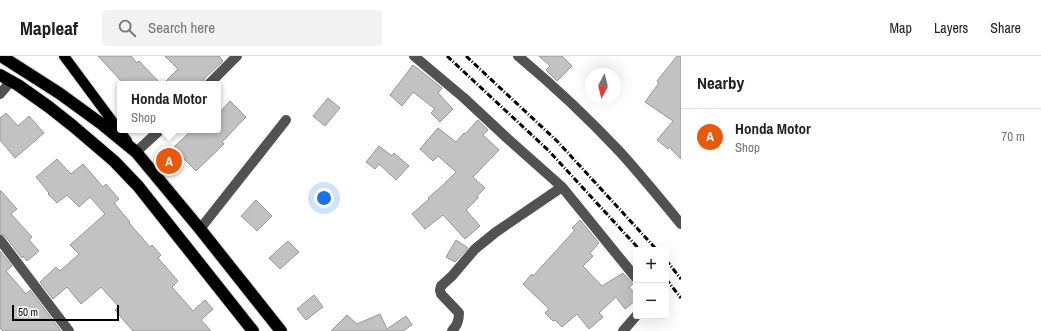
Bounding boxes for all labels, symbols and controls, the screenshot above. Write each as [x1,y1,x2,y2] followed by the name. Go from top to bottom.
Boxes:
[102,10,382,46] search box
[20,15,78,41] text: Mapleaf
[116,17,138,39] icon: search
[148,17,215,38] text: Search here
[890,19,912,37] text: Map
[934,19,968,37] text: Layers
[990,19,1021,37] text: Share
[585,68,621,104] north arrow
[697,71,744,94] text: Nearby
[117,81,221,133] popup
[131,88,207,109] text: Honda Motor
[131,109,156,126] text: Shop
[735,118,811,139] text: Honda Motor
[706,128,714,145] text: A
[1001,128,1025,145] text: 70 m
[735,139,760,156] text: Shop
[156,146,182,176] pin: A
[314,188,334,208] your location
[633,247,669,319] map controls
[633,247,669,283] button: +
[633,283,669,319] button: −
[12,303,119,322] scale bar
[18,305,38,319] text: 50 m

